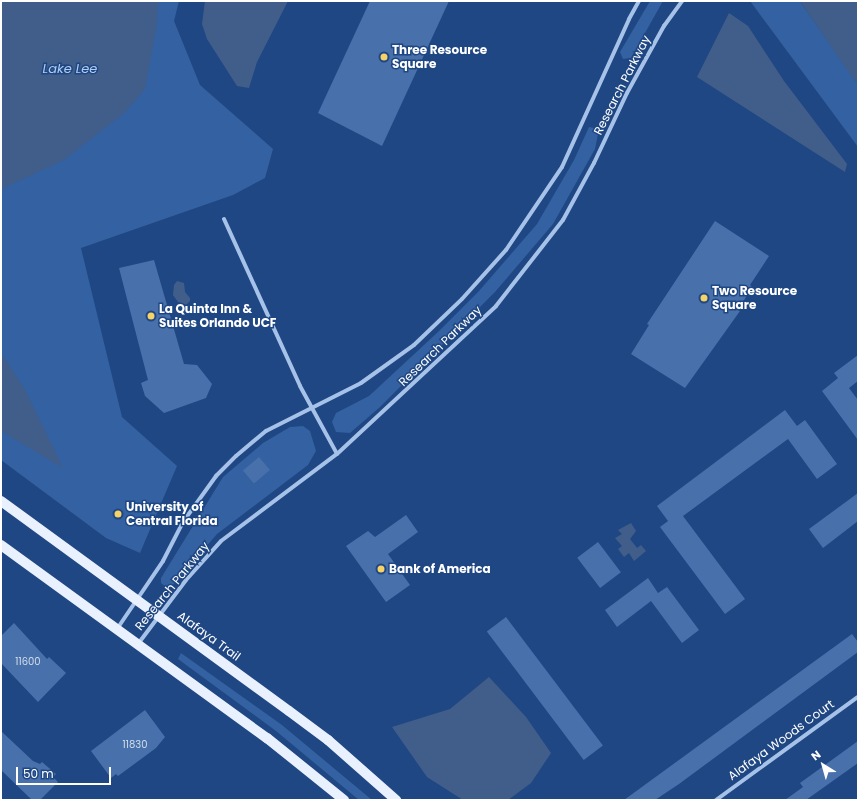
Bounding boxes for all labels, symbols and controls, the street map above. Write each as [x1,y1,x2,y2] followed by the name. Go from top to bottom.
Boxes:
[591,33,653,137] street label: Research Parkway
[392,43,487,71] place label: Three Resource Square
[379,52,389,62] marker: Three Resource Square
[43,61,97,77] water label: Lake Lee
[712,284,797,312] place label: Two Resource Square
[699,293,709,303] marker: Two Resource Square
[159,302,276,330] place label: La Quinta Inn & Suites Orlando UCF
[396,303,484,389] street label: Research Parkway
[146,311,156,321] marker: La Quinta Inn & Suites Orlando UCF
[126,500,218,528] place label: University of Central Florida
[113,509,123,519] marker: University of Central Florida
[132,539,212,633] street label: Research Parkway
[389,562,491,576] place label: Bank of America
[376,564,386,574] marker: Bank of America
[175,608,243,664] street label: Alafaya Trail
[15,656,41,668] house number: 11600
[725,697,837,783] street label: Alafaya Woods Court
[123,739,147,751] house number: 11830
[803,745,843,785] north arrow
[808,747,824,764] text: N
[18,759,113,785] scale bar
[23,765,54,782] text: 50 m

